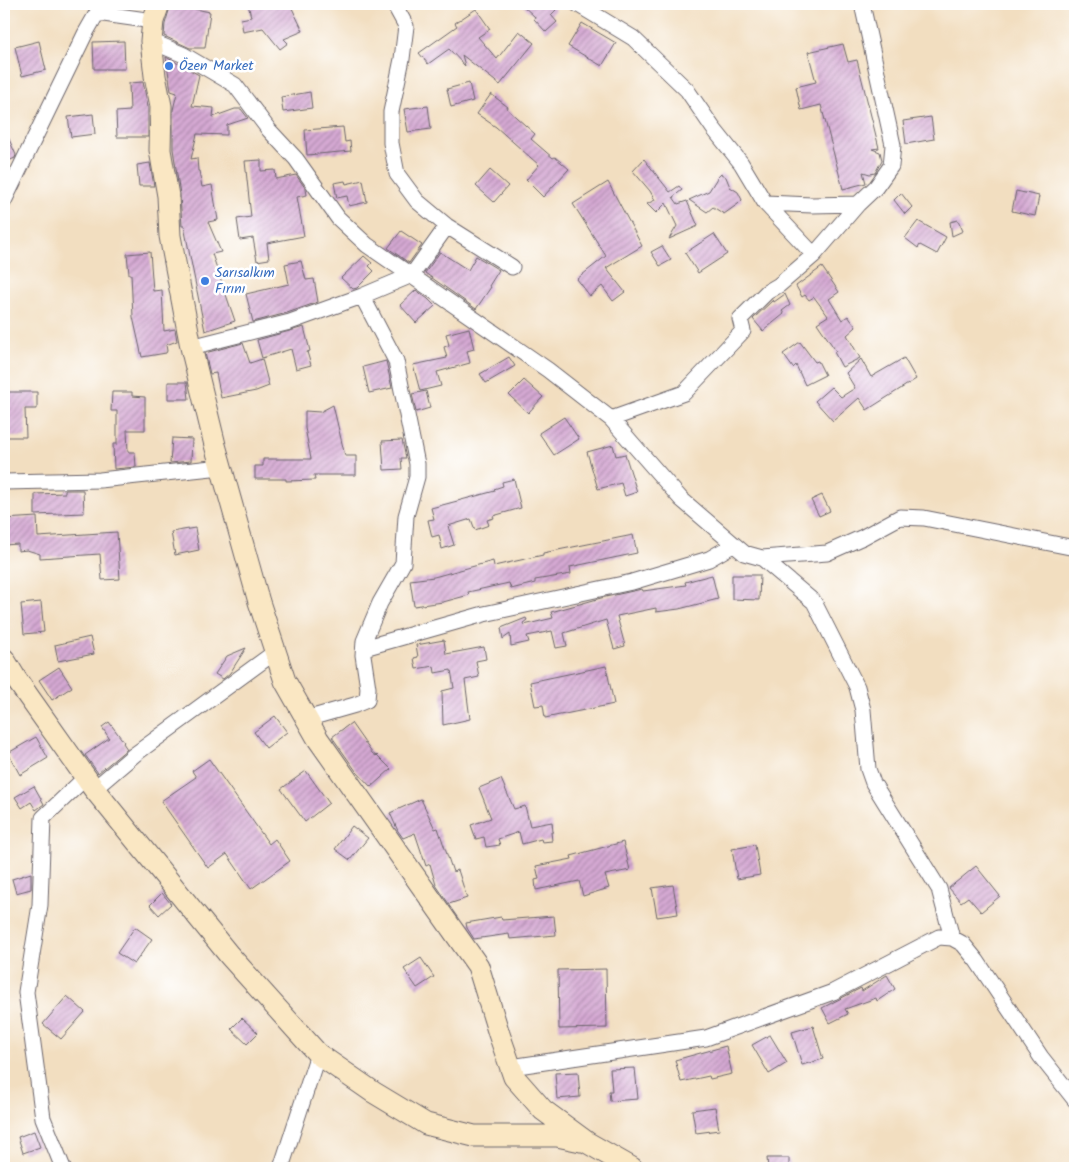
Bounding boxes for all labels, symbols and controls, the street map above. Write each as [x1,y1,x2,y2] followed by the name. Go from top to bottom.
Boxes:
[179,55,254,77] place label: Özen Market
[163,60,175,72] marker: Özen Market
[215,262,275,300] place label: Sarısalkım Fırını
[199,275,211,287] marker: Sarısalkım Fırını

